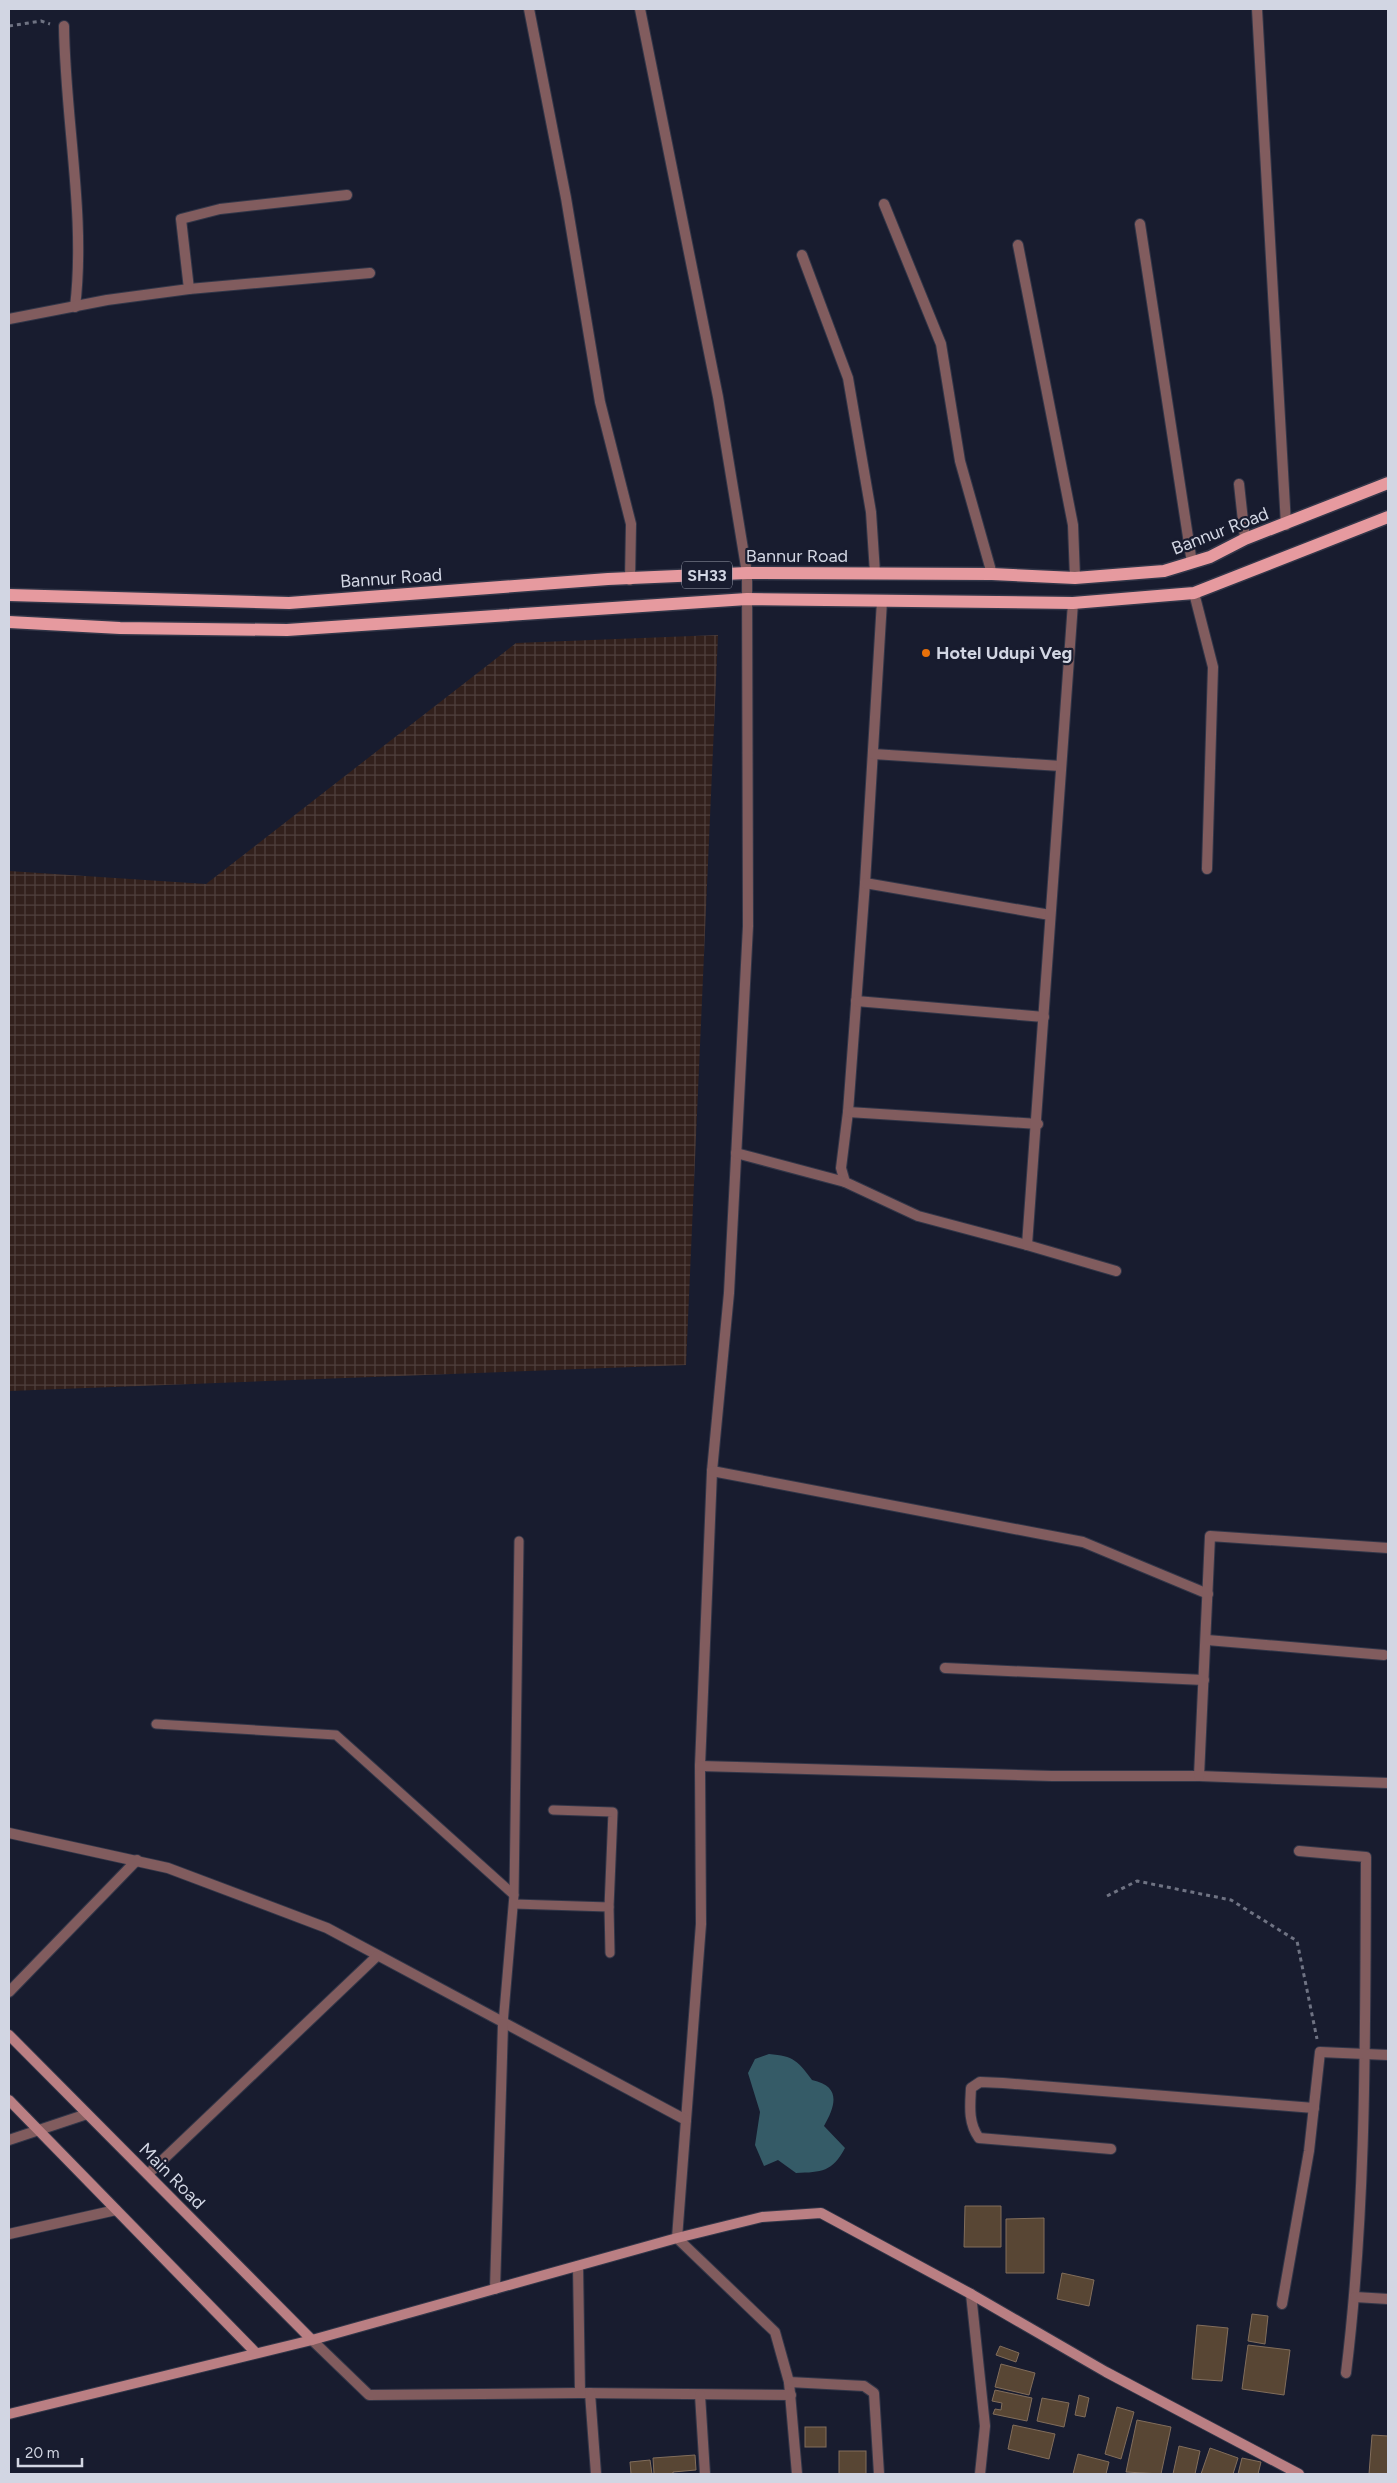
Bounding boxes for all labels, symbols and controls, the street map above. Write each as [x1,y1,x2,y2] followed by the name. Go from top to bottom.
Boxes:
[1168,502,1272,560] street label: Bannur Road
[746,545,848,567] street label: Bannur Road
[682,562,732,588] road number: SH33
[339,563,443,593] street label: Bannur Road
[936,642,1072,664] place label: Hotel Udupi Veg
[920,647,932,659] marker: Hotel Udupi Veg
[134,2138,210,2214] street label: Main Road
[18,2436,81,2468] scale bar
[25,2444,59,2462] text: 20 m

